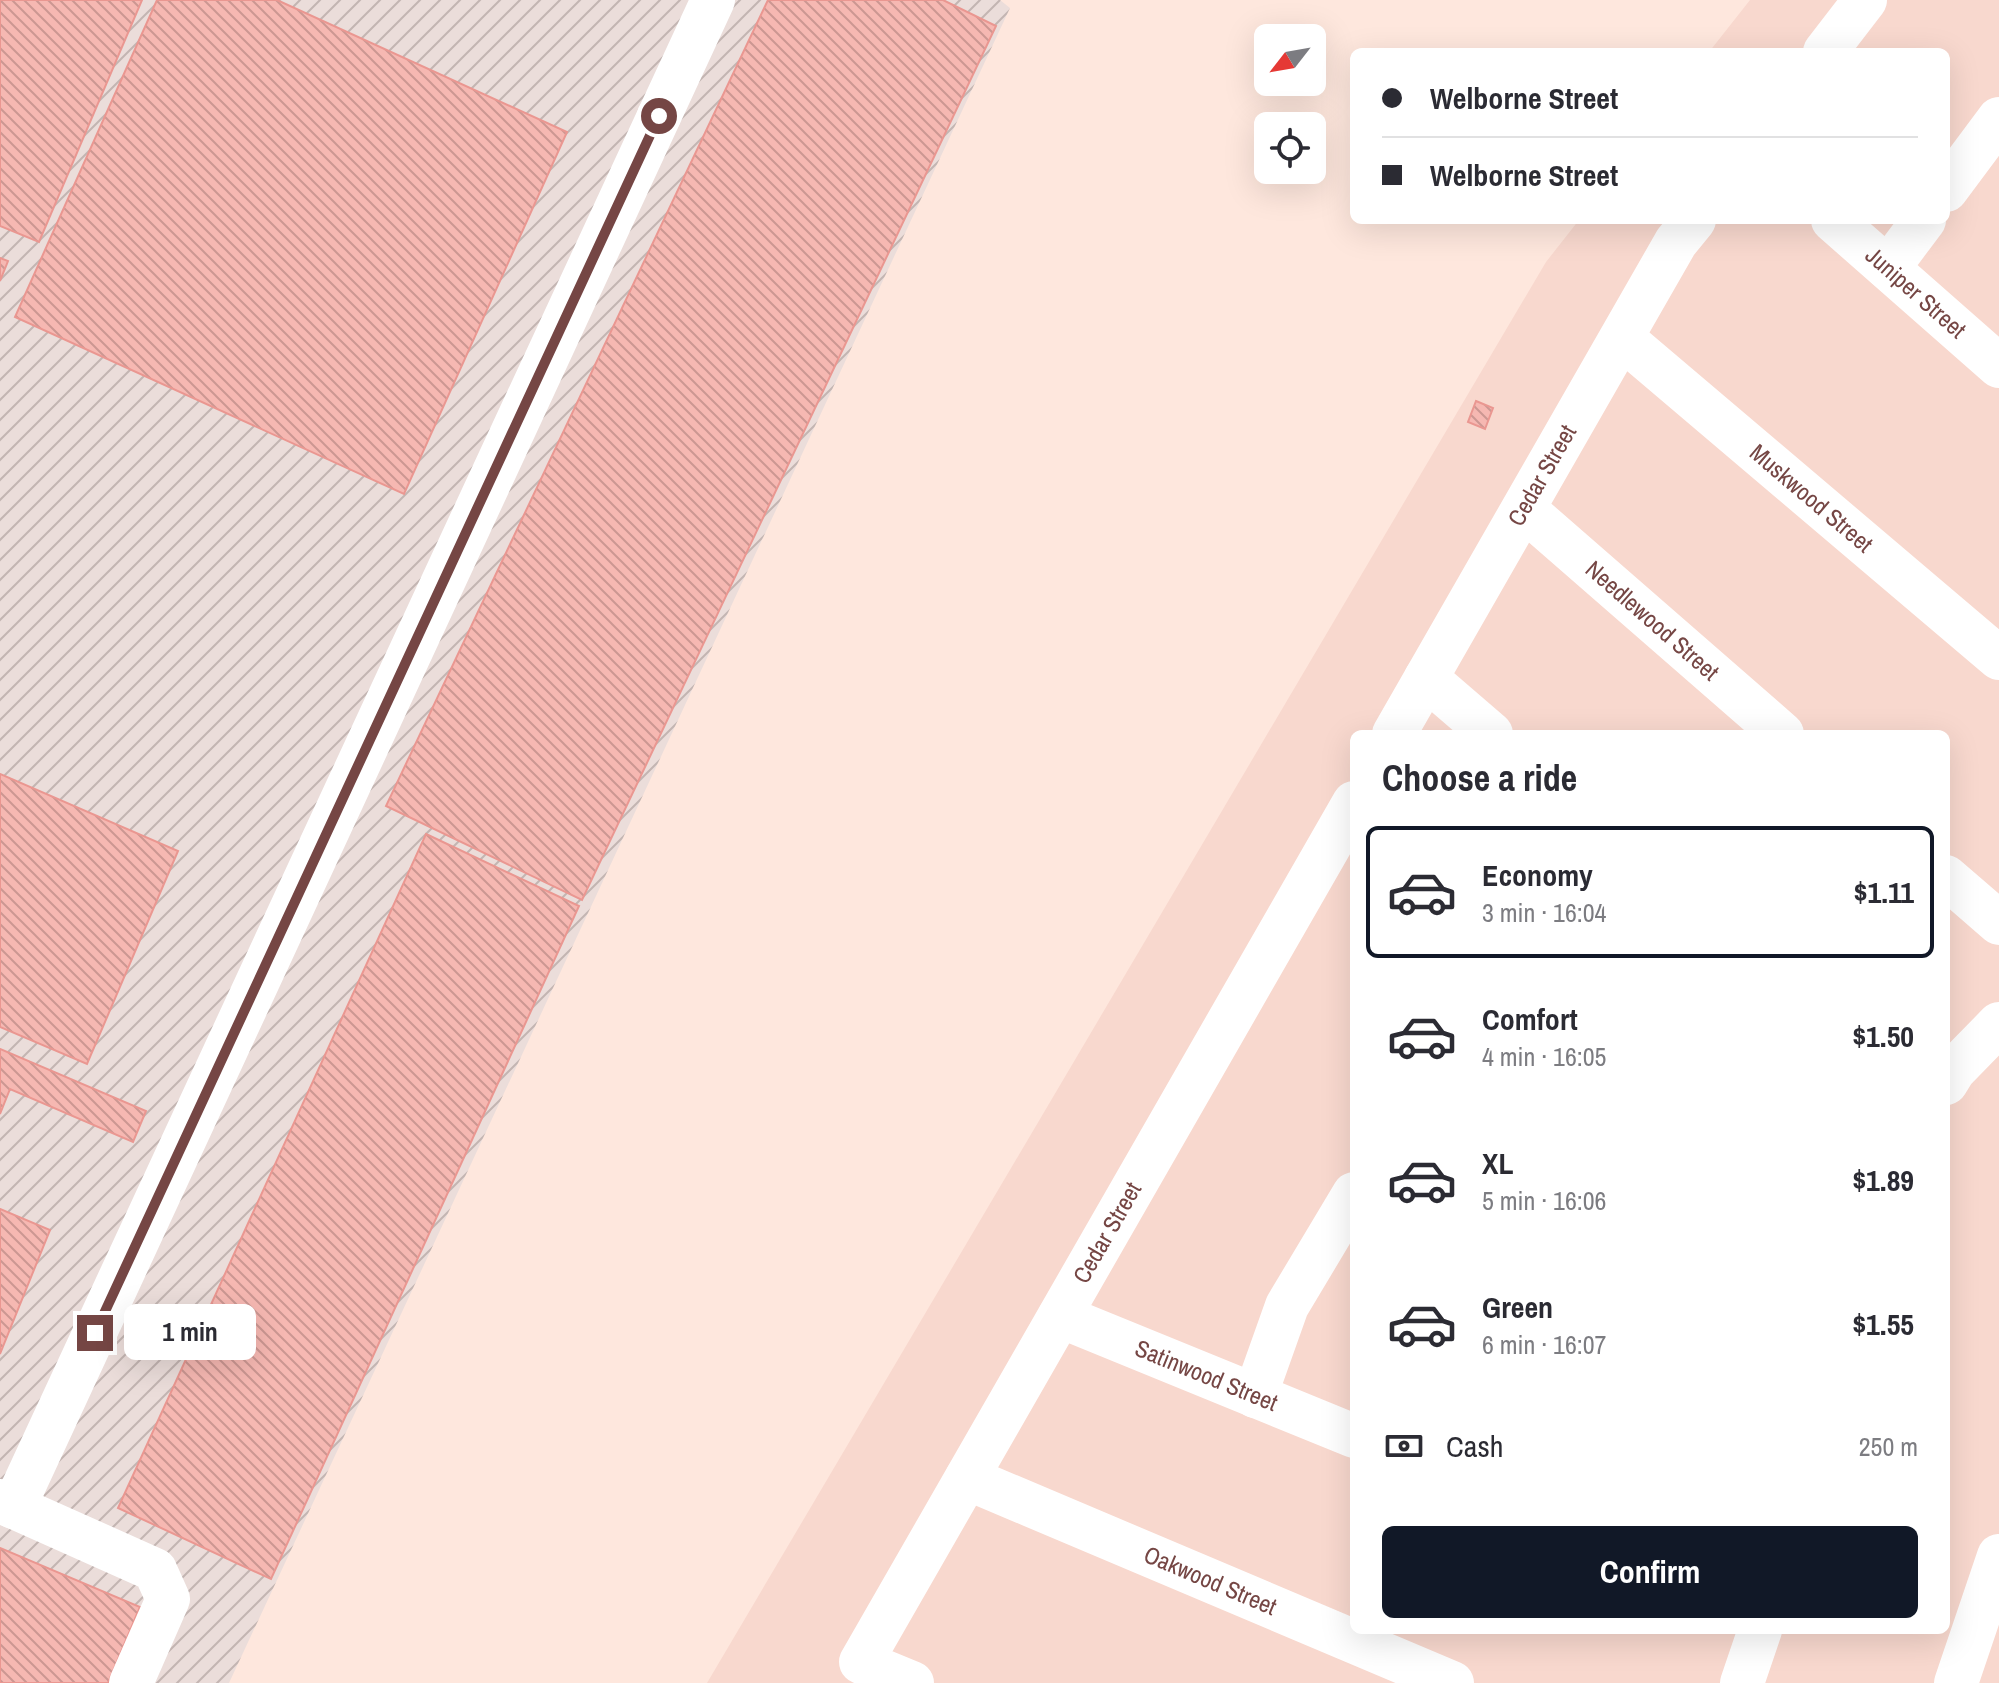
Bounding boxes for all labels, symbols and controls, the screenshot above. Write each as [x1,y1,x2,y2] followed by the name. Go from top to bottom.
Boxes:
[1254,24,1326,96] north arrow
[1254,24,1326,184] map controls
[1430,78,1618,118] text: Welborne Street
[641,98,677,134] route start
[1254,112,1326,184] button: locate
[1430,155,1618,195] text: Welborne Street
[1859,239,1974,345] street label: Juniper Street
[1500,418,1583,531] street label: Cedar Street
[1743,436,1880,559] street label: Muskwood Street
[1579,553,1727,687] street label: Needlewood Street
[1382,754,1577,802] text: Choose a ride
[1482,855,1593,895] text: Economy
[1386,856,1458,928] icon: car
[1854,872,1914,912] text: $1.11
[1482,895,1606,930] text: 3 min · 16:04
[1482,999,1578,1039] text: Comfort
[1386,1000,1458,1072] icon: car
[1852,1016,1914,1056] text: $1.50
[1482,1039,1606,1074] text: 4 min · 16:05
[1482,1143,1513,1183] text: XL
[1386,1144,1458,1216] icon: car
[1852,1160,1914,1200] text: $1.89
[1065,1175,1148,1289] street label: Cedar Street
[1482,1183,1606,1218] text: 5 min · 16:06
[1482,1287,1553,1327] text: Green
[1386,1288,1458,1360] icon: car
[1852,1304,1914,1344] text: $1.55
[123,1305,255,1361] callout: 1 min
[162,1314,218,1349] text: 1 min
[77,1315,113,1351] route end
[1482,1327,1606,1362] text: 6 min · 16:07
[1131,1331,1283,1418] street label: Satinwood Street
[1382,1424,1426,1468] icon: cash
[1446,1426,1503,1466] text: Cash
[1859,1429,1918,1464] text: 250 m
[1382,1526,1918,1618] button: Confirm
[1139,1538,1282,1622] street label: Oakwood Street

